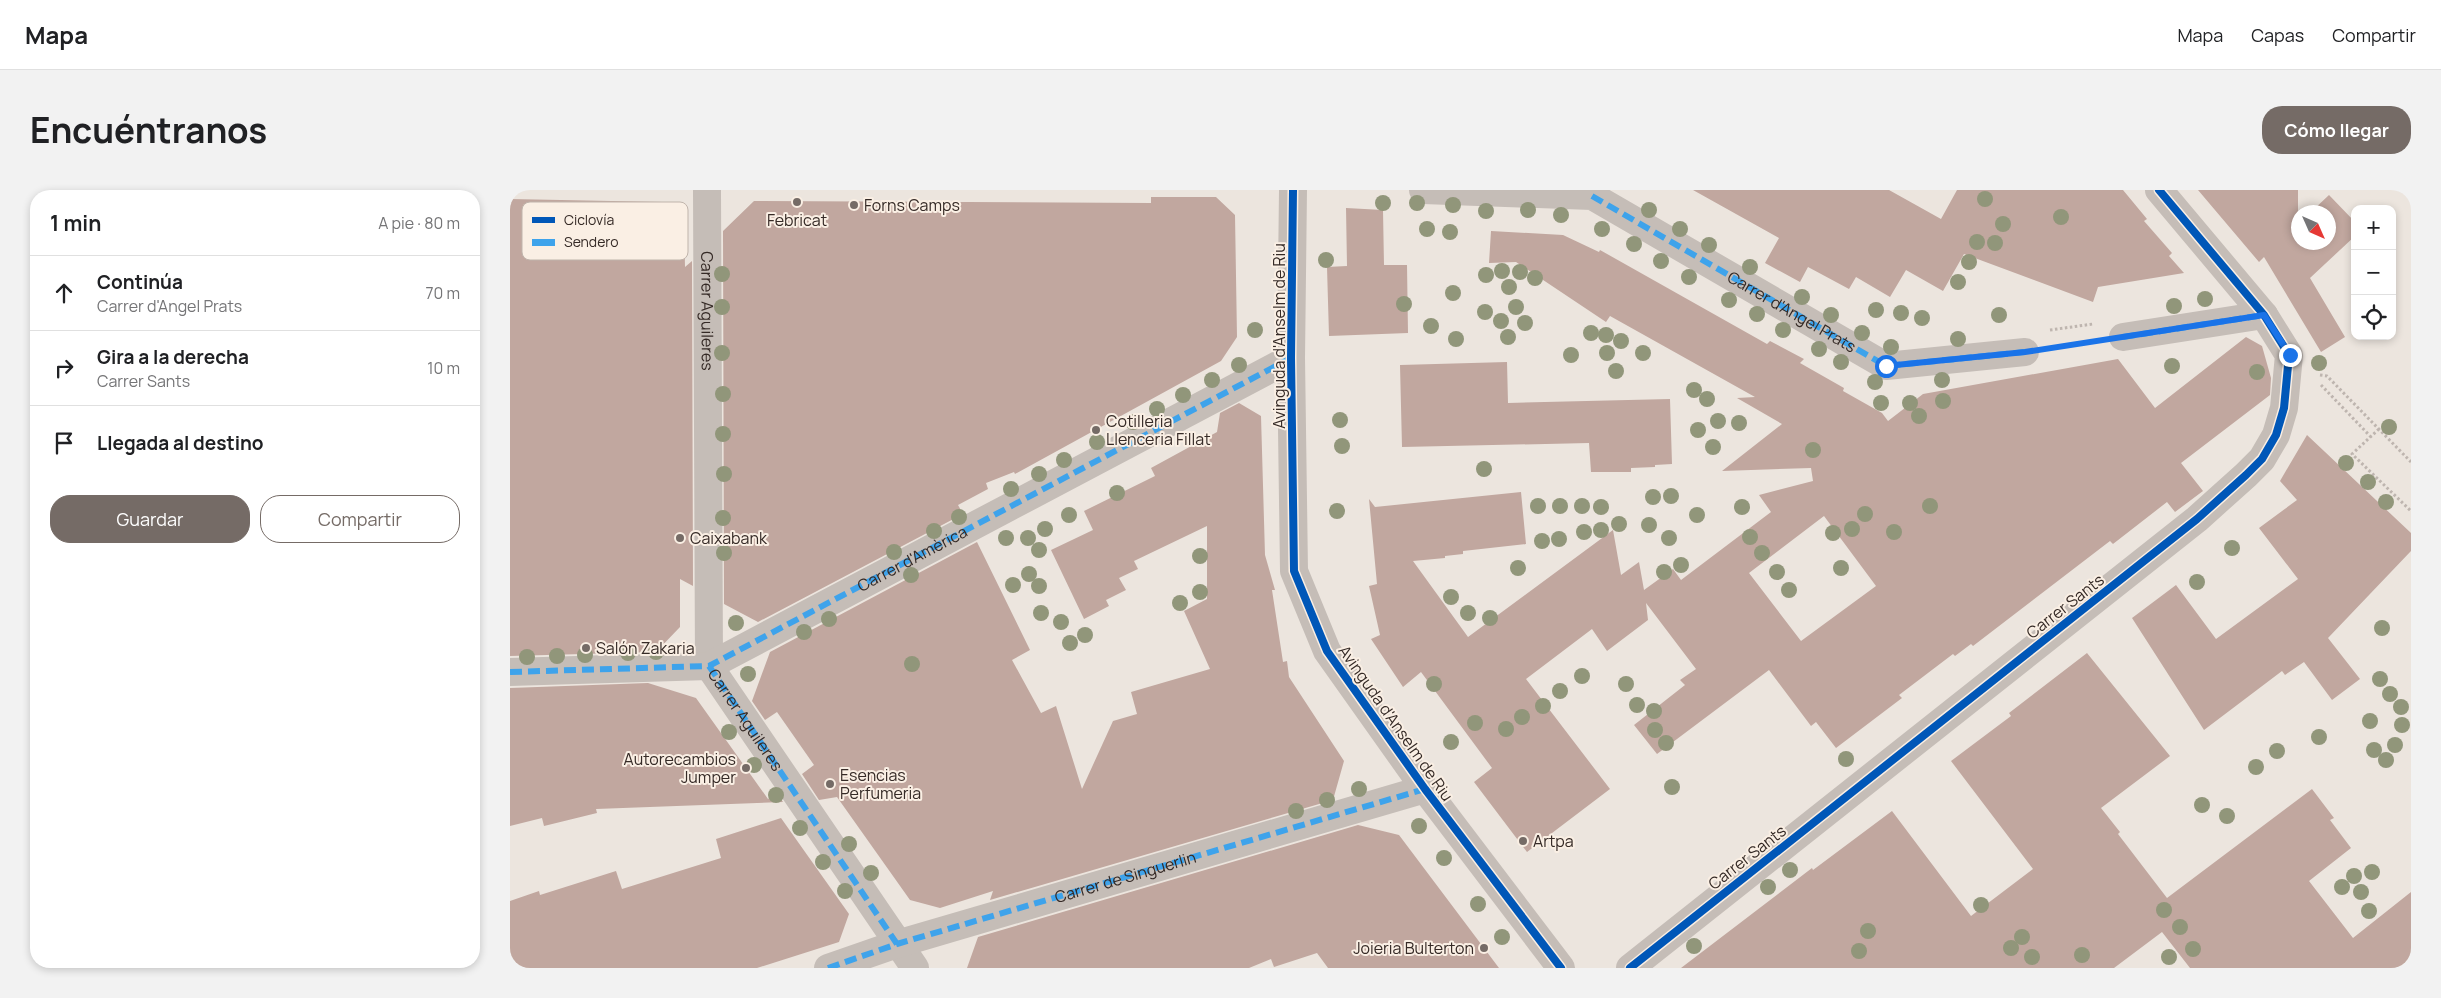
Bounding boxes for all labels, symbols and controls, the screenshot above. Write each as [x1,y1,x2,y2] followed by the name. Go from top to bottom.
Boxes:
[25,18,88,51] text: Mapa
[2177,23,2223,47] text: Mapa
[2251,23,2304,47] text: Capas
[2332,23,2416,47] text: Compartir
[30,106,267,154] text: Encuéntranos
[2262,106,2411,154] button: Cómo llegar
[864,194,960,216] place label: Forns Camps
[791,196,803,208] marker: Febricat
[848,199,860,211] marker: Forns Camps
[522,202,688,260] legend
[2291,205,2336,250] north arrow
[2351,205,2396,340] map controls
[2351,205,2396,250] button: +
[50,209,101,237] text: 1 min
[767,209,827,231] place label: Febricat
[564,210,614,229] text: Ciclovía
[378,212,460,234] text: A pie · 80 m
[564,232,619,251] text: Sendero
[1268,243,1290,429] street label: Avinguda d'Anselm de Riu
[2351,250,2396,295] button: −
[696,251,719,371] street label: Carrer Aguileres
[1723,266,1860,357] street label: Carrer d'Angel Prats
[97,269,183,295] text: Continúa
[50,279,78,307] icon: ahead
[425,282,460,304] text: 70 m
[97,295,242,317] text: Carrer d'Angel Prats
[2351,295,2396,340] button: locate
[97,344,249,370] text: Gira a la derecha
[2279,344,2302,367] route end
[50,354,78,382] icon: right
[1875,355,1898,378] route start
[427,357,460,379] text: 10 m
[97,370,190,392] text: Carrer Sants
[1106,410,1211,450] place label: Cotilleria Llenceria Fillat
[1090,424,1102,436] marker: Cotilleria Llenceria Fillat
[50,429,78,457] icon: arrive
[97,430,264,456] text: Llegada al destino
[50,495,250,543] button: Guardar
[260,495,460,543] button: Compartir
[853,520,971,597] street label: Carrer d'Amèrica
[690,527,768,549] place label: Caixabank
[674,532,686,544] marker: Caixabank
[2022,569,2108,643] street label: Carrer Sants
[596,637,695,659] place label: Salón Zakaria
[1334,641,1458,805] street label: Avinguda d'Anselm de Riu
[580,642,592,654] marker: Salón Zakaria
[703,664,788,775] street label: Carrer Aguileres
[624,748,736,788] place label: Autorecambios Jumper
[740,762,752,774] marker: Autorecambios Jumper
[840,764,921,804] place label: Esencias Perfumeria
[824,778,836,790] marker: Esencias Perfumeria
[1704,820,1790,894] street label: Carrer Sants
[1533,830,1574,852] place label: Artpa
[1517,835,1529,847] marker: Artpa
[1052,846,1199,908] street label: Carrer de Singuerlin
[1353,937,1474,959] place label: Joieria Bulterton
[1478,942,1490,954] marker: Joieria Bulterton

